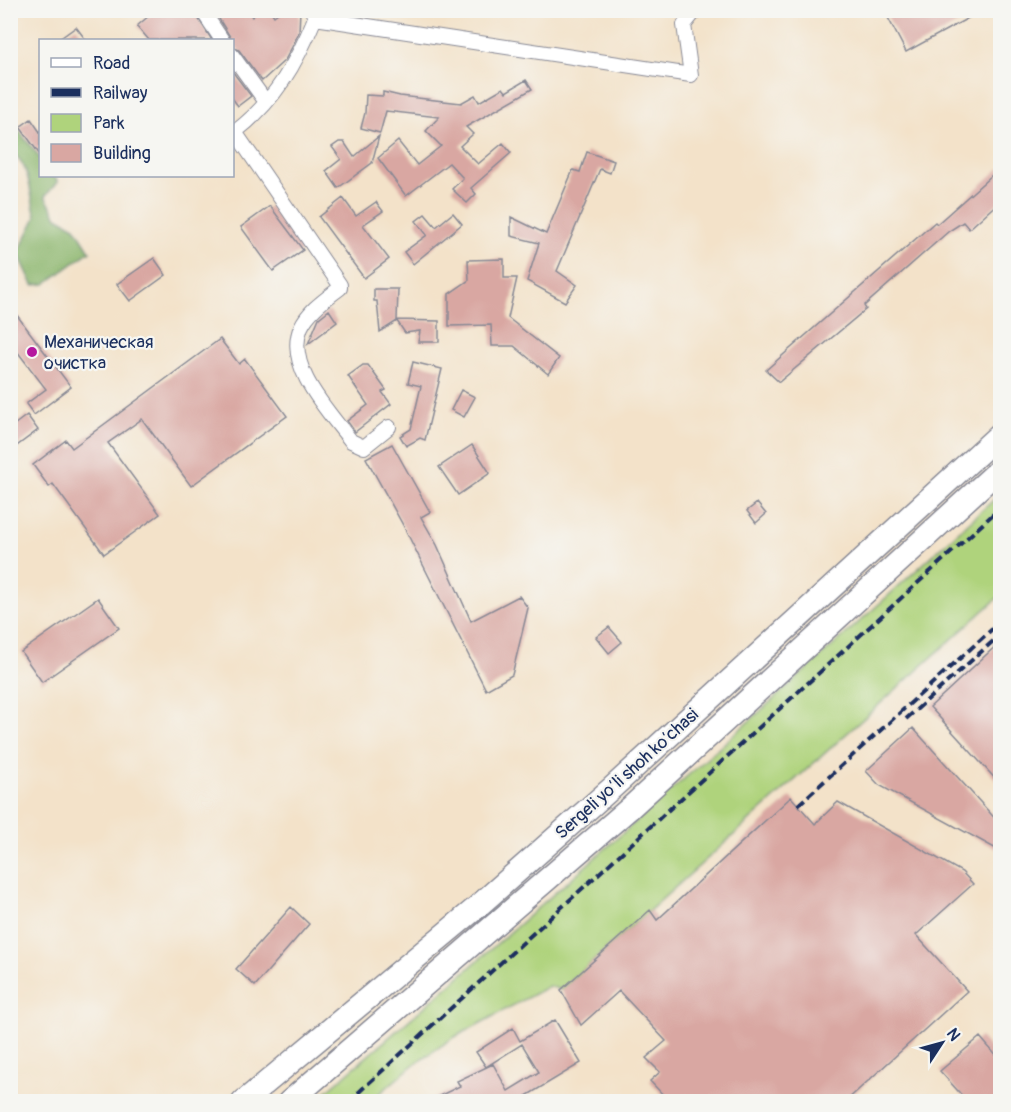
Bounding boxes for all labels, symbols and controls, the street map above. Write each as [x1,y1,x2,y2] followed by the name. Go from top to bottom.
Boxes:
[39,39,234,177] legend
[93,52,130,75] text: Road
[93,82,148,105] text: Railway
[93,112,125,135] text: Park
[93,142,151,165] text: Building
[44,331,153,375] place label: Механическая очистка
[25,345,39,359] marker: Механическая очистка
[550,703,704,845] street label: Sergeli yo‘li shoh ko‘chasi
[912,1013,972,1073] north arrow
[942,1025,965,1045] text: N

